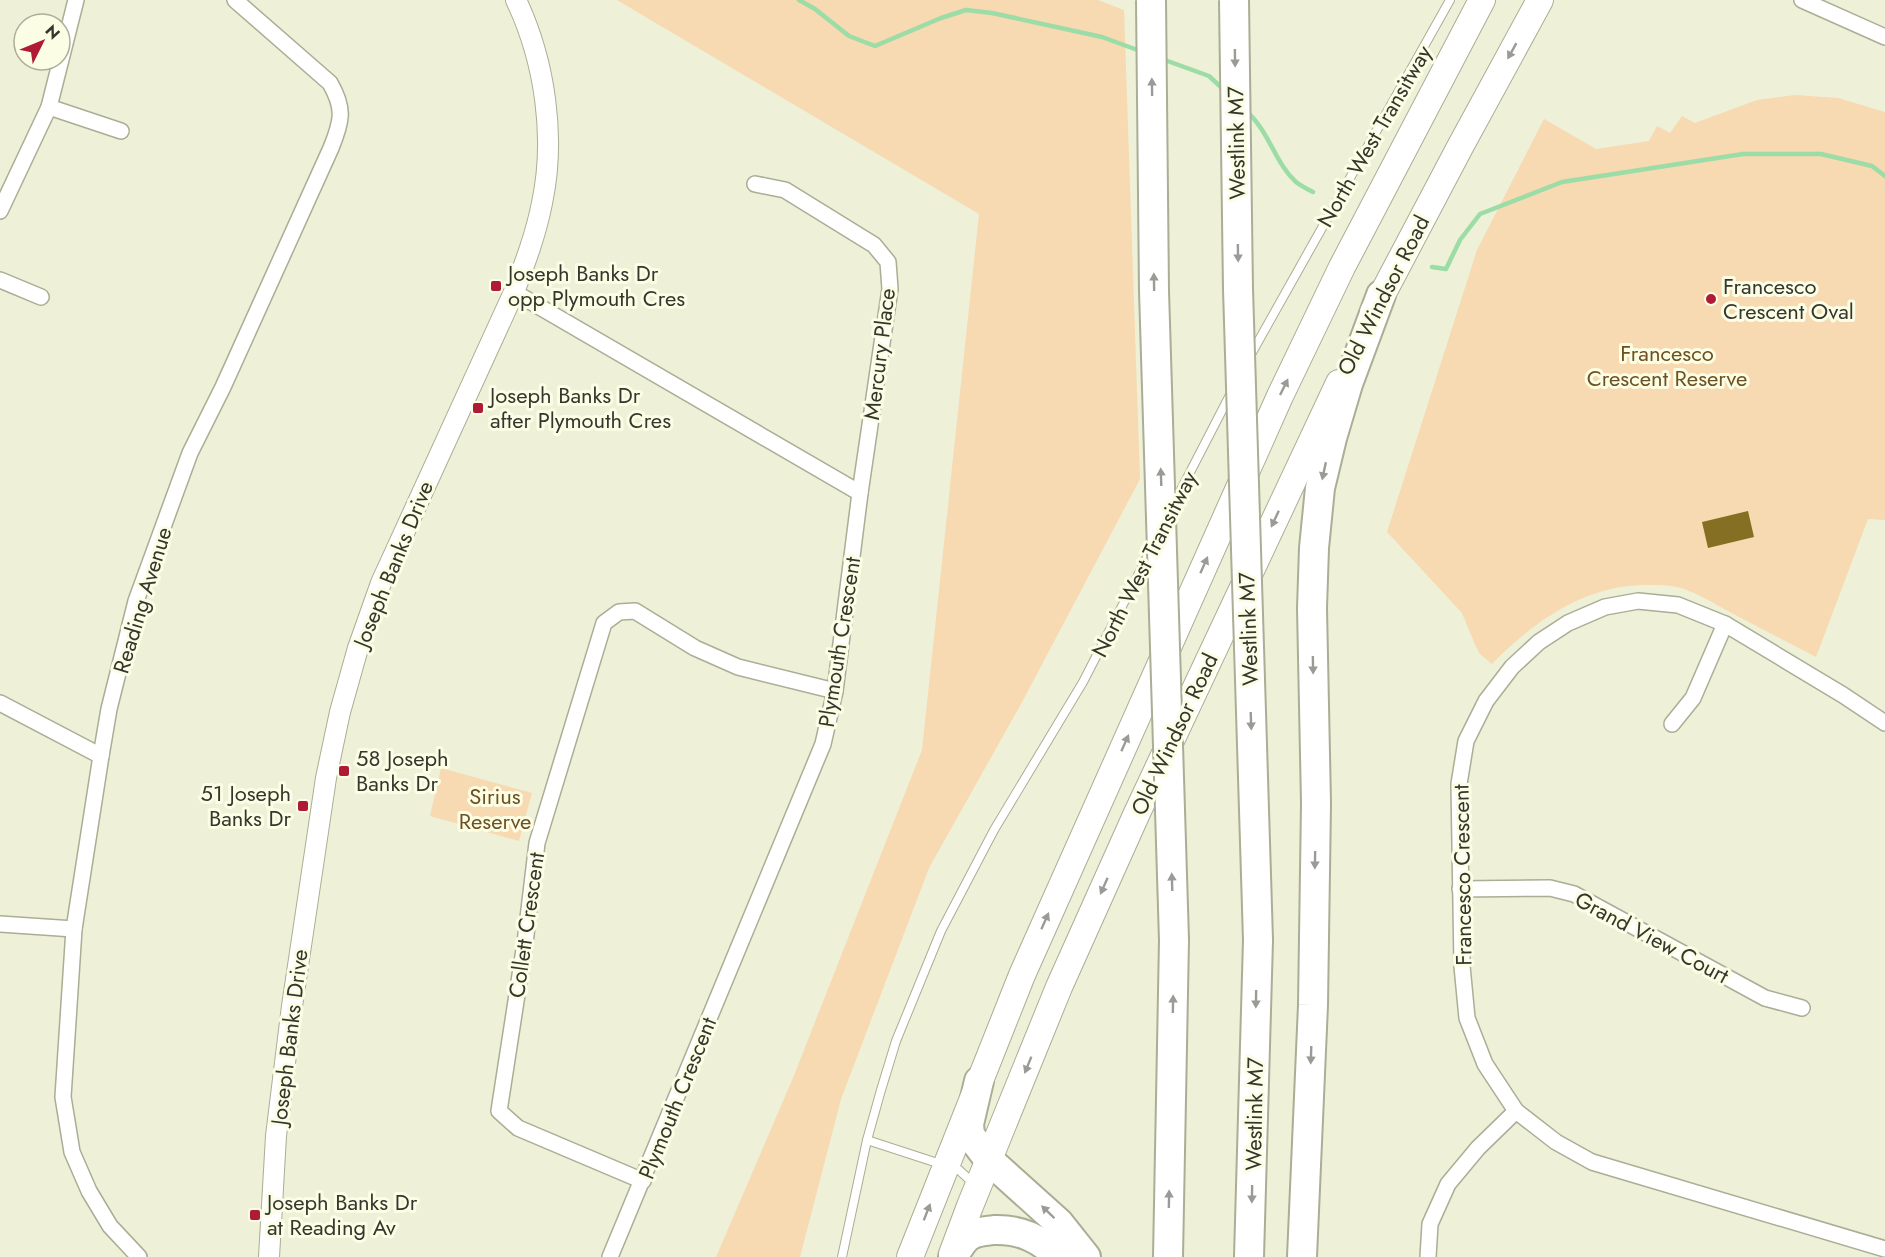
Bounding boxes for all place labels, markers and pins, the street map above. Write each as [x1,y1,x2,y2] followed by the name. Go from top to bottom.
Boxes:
[505,257,685,314] place label: Joseph Banks Dr opp Plymouth Cres
[1723,270,1854,327] place label: Francesco Crescent Oval
[489,279,503,293] marker: Joseph Banks Dr opp Plymouth Cres
[1704,292,1718,306] marker: Francesco Crescent Oval
[487,379,671,436] place label: Joseph Banks Dr after Plymouth Cres
[471,401,485,415] marker: Joseph Banks Dr after Plymouth Cres
[356,742,449,799] place label: 58 Joseph Banks Dr
[337,764,351,778] marker: 58 Joseph Banks Dr
[201,777,291,834] place label: 51 Joseph Banks Dr
[296,799,310,813] marker: 51 Joseph Banks Dr
[264,1186,418,1243] place label: Joseph Banks Dr at Reading Av
[248,1208,262,1222] marker: Joseph Banks Dr at Reading Av

